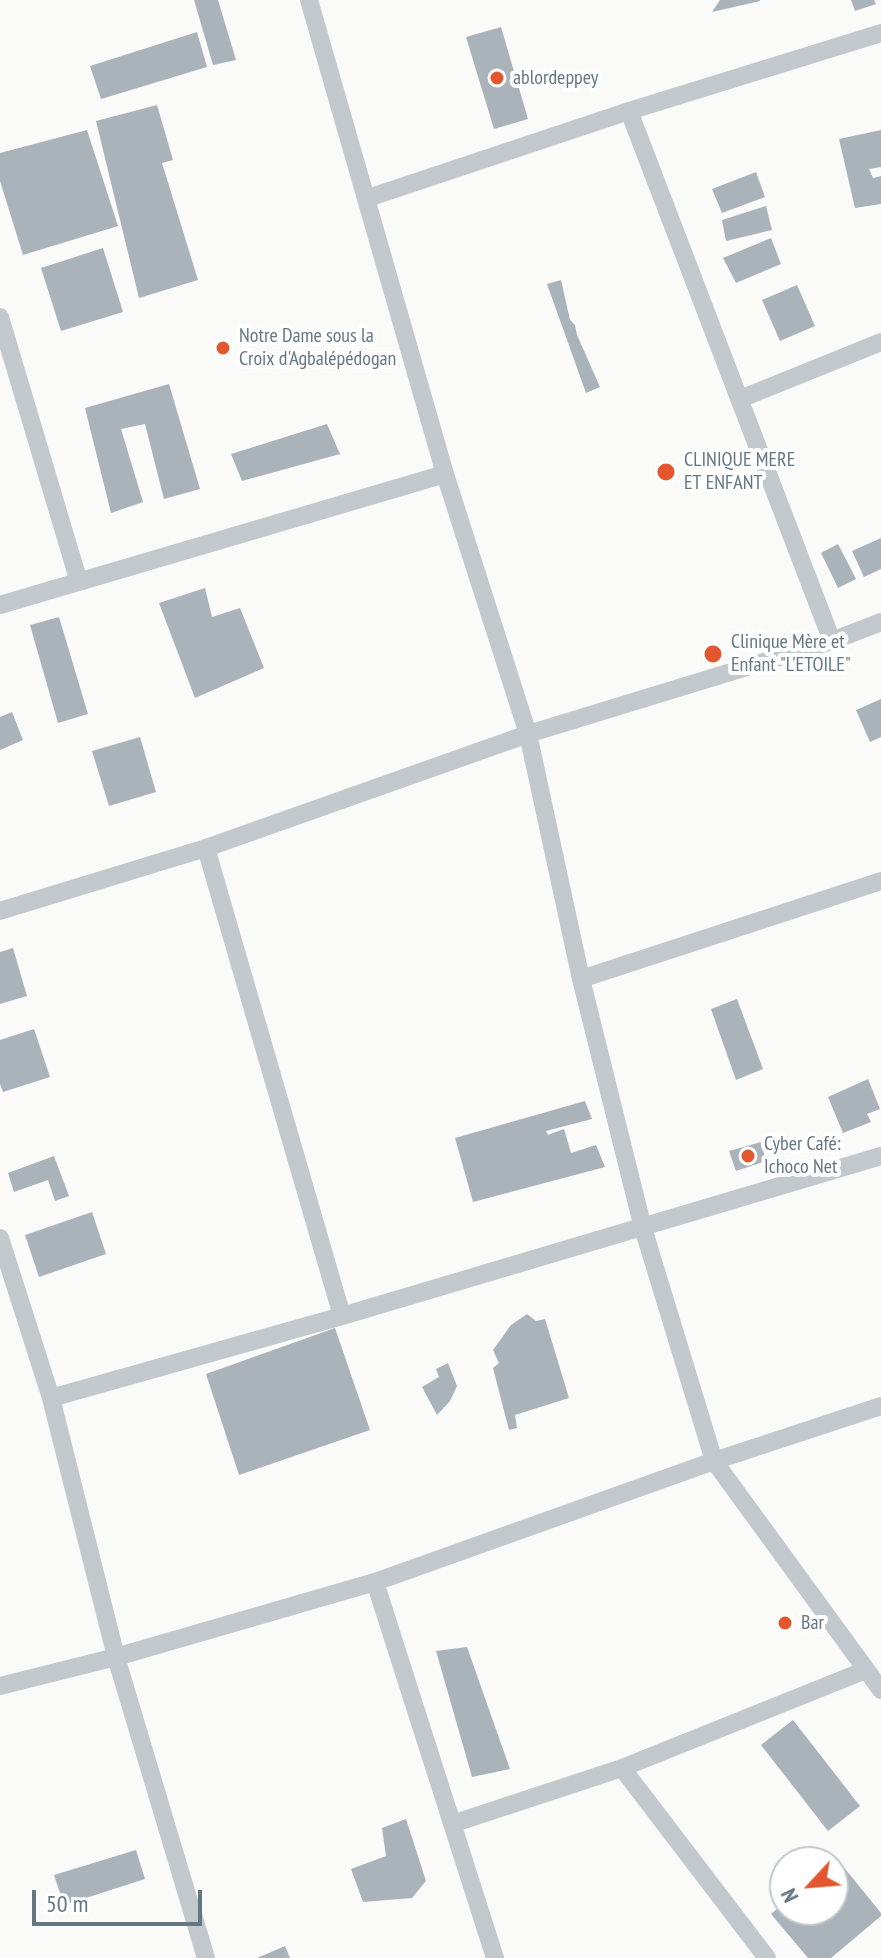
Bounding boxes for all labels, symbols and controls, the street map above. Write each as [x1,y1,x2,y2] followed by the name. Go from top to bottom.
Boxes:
[513,66,598,90] place label: ablordeppey
[488,69,506,87] marker: ablordeppey
[239,324,396,371] place label: Notre Dame sous la Croix d'Agbalépédogan
[214,339,232,357] marker: Notre Dame sous la Croix d'Agbalépédogan
[684,448,795,495] place label: CLINIQUE MERE ET ENFANT
[655,461,677,483] marker: CLINIQUE MERE ET ENFANT
[731,630,851,677] place label: Clinique Mère et Enfant "L'ETOILE"
[702,643,724,665] marker: Clinique Mère et Enfant "L'ETOILE"
[764,1132,841,1179] place label: Cyber Café: Ichoco Net
[739,1147,757,1165] marker: Cyber Café: Ichoco Net
[801,1611,824,1635] place label: Bar
[776,1614,794,1632] marker: Bar
[769,1846,849,1926] north arrow
[36,1874,206,1924] scale bar
[774,1884,804,1907] text: N
[46,1888,88,1919] text: 50 m

